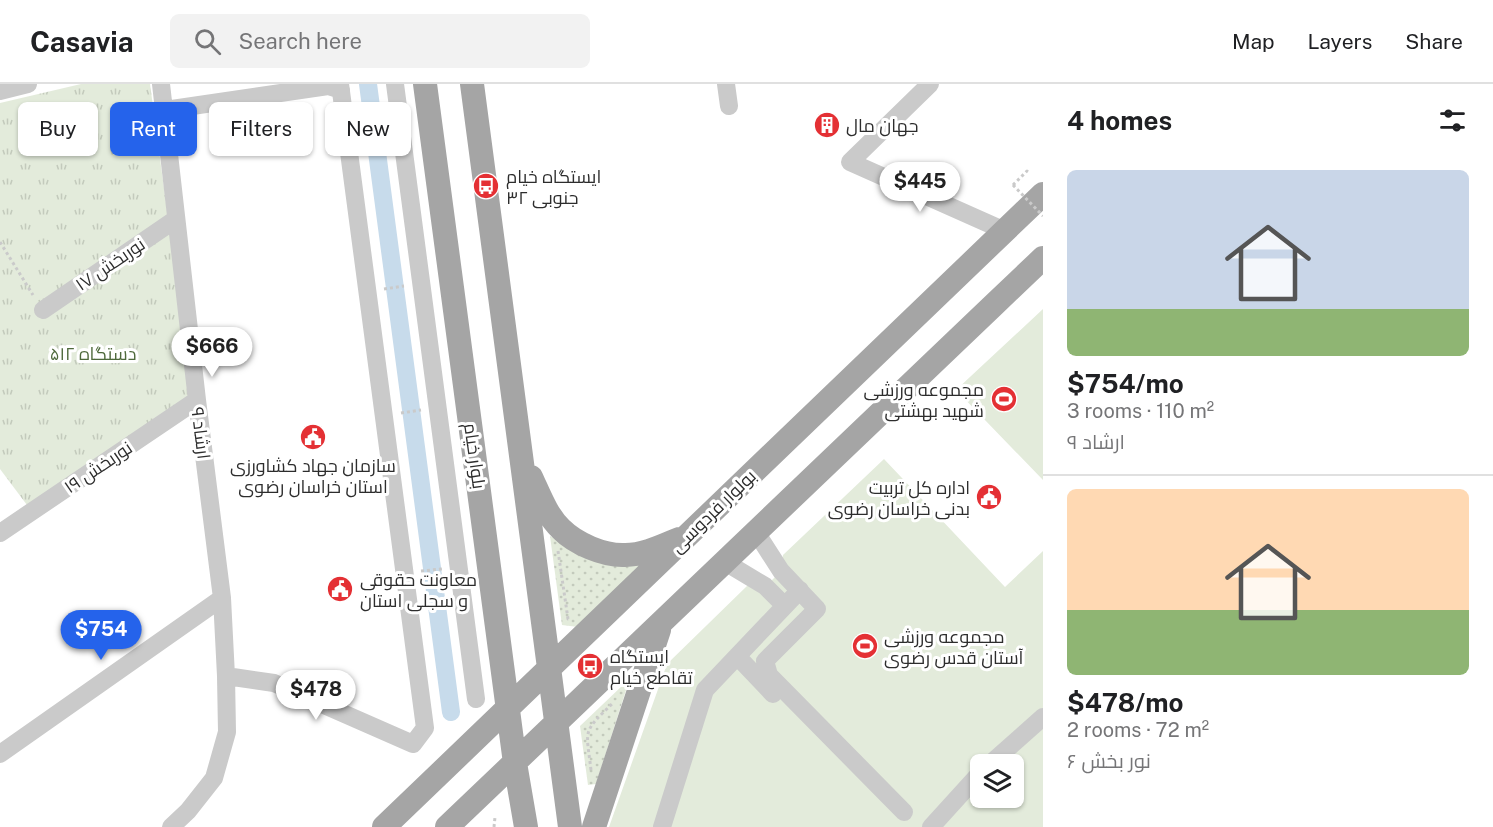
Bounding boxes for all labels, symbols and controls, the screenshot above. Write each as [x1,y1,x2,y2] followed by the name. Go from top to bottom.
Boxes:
[170,14,590,68] search box
[30,25,134,58] text: Casavia
[191,25,224,58] icon: search
[239,28,362,54] text: Search here
[1232,29,1275,54] text: Map
[1308,29,1372,54] text: Layers
[1405,29,1463,54] text: Share
[18,102,98,156] chip: Buy
[110,102,197,156] chip: Rent
[209,102,313,156] chip: Filters
[325,102,411,156] chip: New
[1436,104,1469,137] icon: filters
[1067,105,1172,136] text: 4 homes
[812,110,842,140] building icon: جهان مال
[846,115,918,137] place label: جهان مال
[884,162,956,213] pin: $445
[506,166,601,209] place label: ایستگاه خیام جنوبی ۳۲
[893,169,947,193] text: $445
[471,171,501,201] bus stop icon: ایستگاه خیام جنوبی ۳۲
[1214,209,1322,317] icon: home
[71,233,149,296] street label: نوربخش ۱۷
[176,327,248,378] pin: $666
[185,334,239,358] text: $666
[50,343,136,364] park label: ۵۱۲ دستگاه
[1067,368,1184,399] text: $754/mo
[864,379,984,422] place label: مجموعه ورزشی شهید بهشتی
[989,384,1019,414] sports icon: مجموعه ورزشی شهید بهشتی
[1067,399,1214,423] text: 3 rooms · 110 m²
[186,406,215,460] street label: ارشاد ۹
[298,422,328,452] public building icon: سازمان جهاد کشاورزی استان خراسان رضوی
[458,422,490,491] street label: بلوار خیام
[1067,430,1125,454] text: ارشاد ۹
[60,437,136,498] street label: نوربخش ۱۹
[230,455,396,498] place label: سازمان جهاد کشاورزی استان خراسان رضوی
[666,465,761,558] street label: بولوار فردوسی
[828,477,970,520] place label: اداره کل تربیت بدنی خراسان رضوی
[974,482,1004,512] public building icon: اداره کل تربیت بدنی خراسان رضوی
[1214,528,1322,636] icon: home
[360,569,477,612] place label: معاونت حقوقی و سجلی استان
[325,574,355,604] public building icon: معاونت حقوقی و سجلی استان
[65,610,137,661] pin: $754
[75,617,127,641] text: $754
[884,626,1024,669] place label: مجموعه ورزشی آستان قدس رضوی
[850,631,880,661] sports icon: مجموعه ورزشی آستان قدس رضوی
[610,646,693,690] place label: ایستگاه تقاطع خیام
[575,651,605,681] bus stop icon: ایستگاه تقاطع خیام
[280,670,352,721] pin: $478
[290,677,342,701] text: $478
[1067,687,1183,718] text: $478/mo
[1067,718,1209,742] text: 2 rooms · 72 m²
[1067,749,1151,773] text: نور بخش ۶
[970,754,1024,808] map controls
[970,754,1024,808] button: layers

